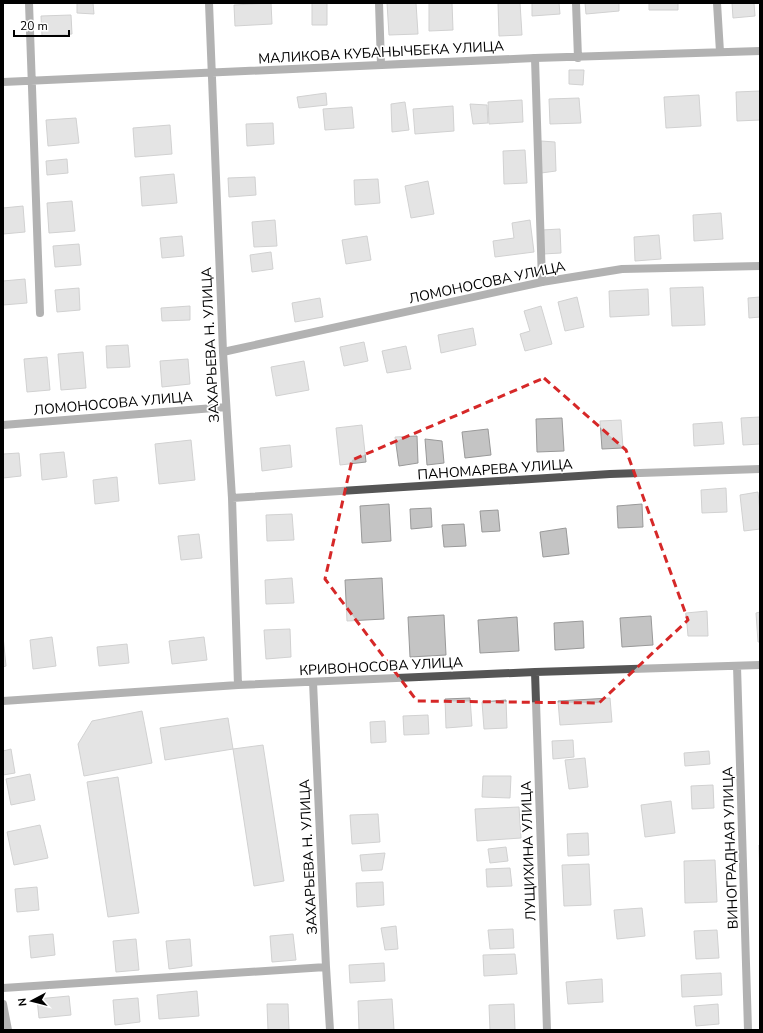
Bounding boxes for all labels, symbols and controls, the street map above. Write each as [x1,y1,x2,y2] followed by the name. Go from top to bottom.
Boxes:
[14,12,69,38] scale bar
[20,18,48,34] text: 20 m
[258,37,504,68] street label: МАЛИКОВА КУБАНЫЧБЕКА УЛИЦА
[407,257,567,308] street label: ЛОМОНОСОВА УЛИЦА
[197,267,224,423] street label: ЗАХАРЬЕВА Н. УЛИЦА
[33,387,193,420] street label: ЛОМОНОСОВА УЛИЦА
[417,455,573,484] street label: ПАНОМАРЕВА УЛИЦА
[299,653,463,680] street label: КРИВОНОСОВА УЛИЦА
[718,766,743,930] street label: ВИНОГРАДНАЯ УЛИЦА
[295,779,322,935] street label: ЗАХАРЬЕВА Н. УЛИЦА
[517,781,540,921] street label: ЛУЩИХИНА УЛИЦА
[12,981,52,1021] north arrow
[15,997,31,1007] text: N

